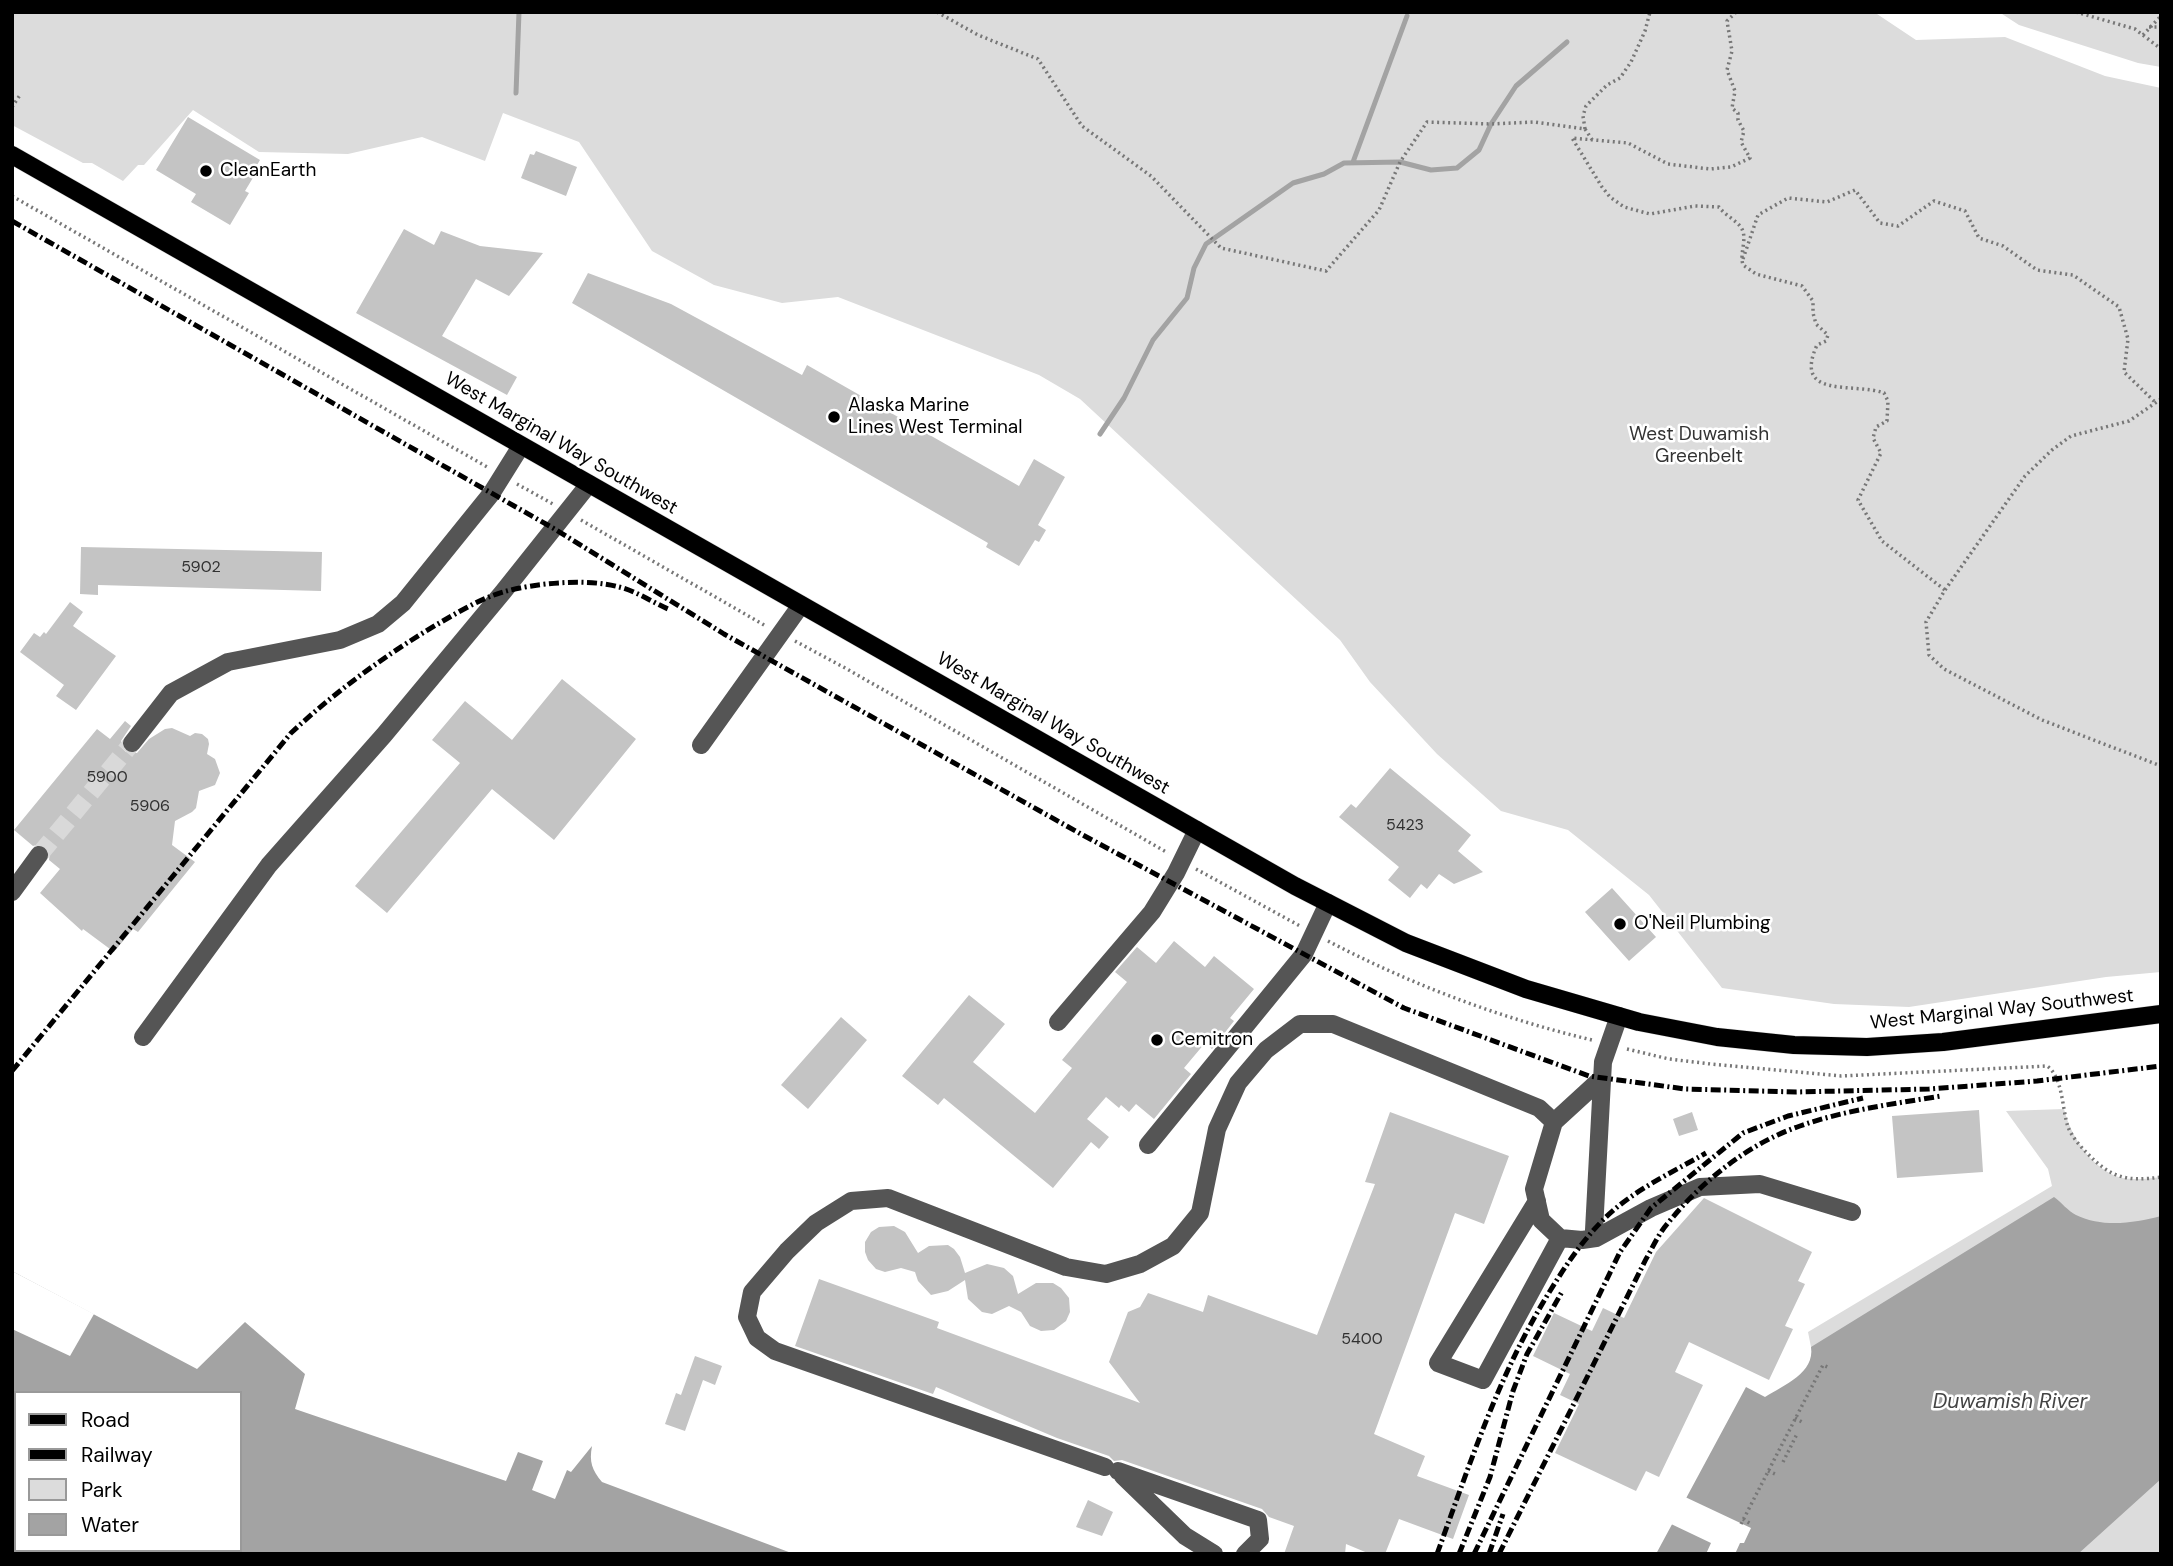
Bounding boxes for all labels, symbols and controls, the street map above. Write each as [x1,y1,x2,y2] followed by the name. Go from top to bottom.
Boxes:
[220,160,316,182] place label: CleanEarth
[198,163,214,179] marker: CleanEarth
[441,368,681,520] street label: West Marginal Way Southwest
[848,395,1022,439] place label: Alaska Marine Lines West Terminal
[826,409,842,425] marker: Alaska Marine Lines West Terminal
[1629,424,1769,468] park label: West Duwamish Greenbelt
[181,558,221,578] house number: 5902
[933,648,1173,800] street label: West Marginal Way Southwest
[86,768,128,788] house number: 5900
[130,797,170,817] house number: 5906
[1386,816,1424,836] house number: 5423
[1634,913,1771,935] place label: O'Neil Plumbing
[1612,916,1628,932] marker: O'Neil Plumbing
[1869,985,2135,1035] street label: West Marginal Way Southwest
[1171,1029,1253,1051] place label: Cemitron
[1149,1032,1165,1048] marker: Cemitron
[1341,1330,1383,1350] house number: 5400
[1933,1389,2087,1415] water label: Duwamish River
[14,1391,242,1552] legend
[81,1406,130,1434] text: Road
[81,1441,153,1469] text: Railway
[81,1476,122,1504] text: Park
[81,1511,139,1539] text: Water

